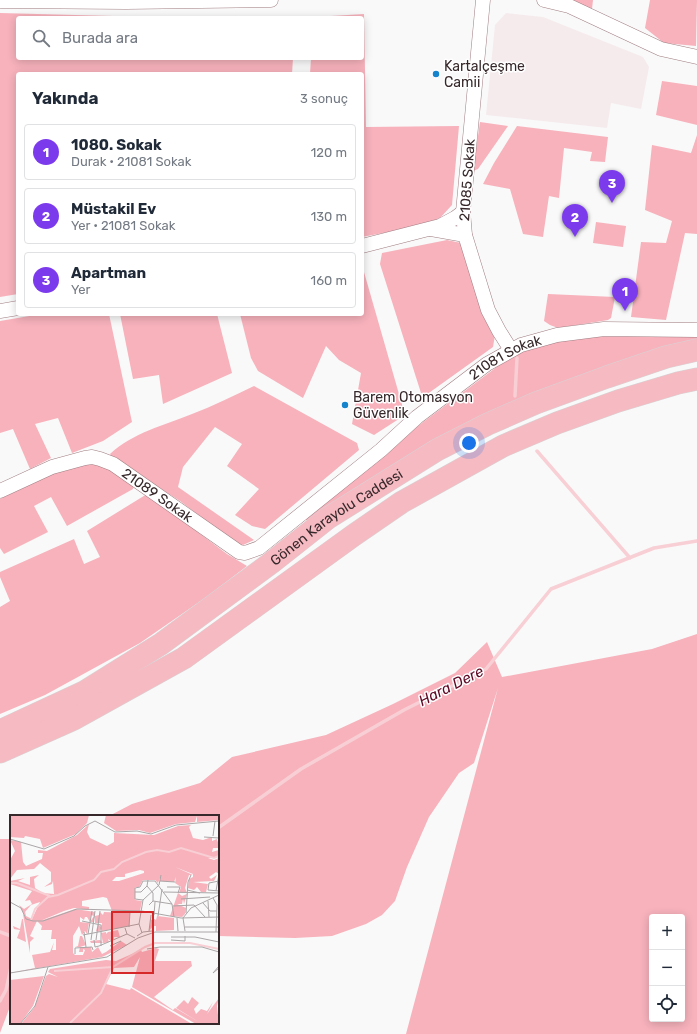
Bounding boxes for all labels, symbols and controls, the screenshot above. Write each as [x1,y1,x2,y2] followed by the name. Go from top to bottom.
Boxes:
[16,16,364,60] search box
[30,27,52,49] icon: search
[62,29,138,47] text: Burada ara
[444,58,525,91] place label: Kartalçeşme Camii
[431,69,441,79] marker: Kartalçeşme Camii
[32,88,98,108] text: Yakında
[300,91,348,106] text: 3 sonuç
[71,136,162,154] text: 1080. Sokak
[456,138,479,222] street label: 21085 Sokak
[43,145,49,160] text: 1
[311,145,347,160] text: 120 m
[71,154,192,169] text: Durak · 21081 Sokak
[599,170,625,203] pin: 3
[71,200,156,218] text: Müstakil Ev
[562,204,588,237] pin: 2
[42,209,50,224] text: 2
[311,209,347,224] text: 130 m
[71,218,175,233] text: Yer · 21081 Sokak
[71,264,146,282] text: Apartman
[42,273,50,288] text: 3
[311,273,347,288] text: 160 m
[612,278,638,311] pin: 1
[71,282,91,297] text: Yer
[466,332,544,384] street label: 21081 Sokak
[353,389,473,422] place label: Barem Otomasyon Güvenlik
[340,400,350,410] marker: Barem Otomasyon Güvenlik
[459,433,479,453] your location
[118,465,197,527] street label: 21089 Sokak
[267,466,406,569] street label: Gönen Karayolu Caddesi
[416,662,487,710] water label: Hara Dere
[10,815,219,1024] inset map
[649,914,685,1022] map controls
[649,914,685,950] button: +
[649,950,685,986] button: −
[649,986,685,1022] button: locate

